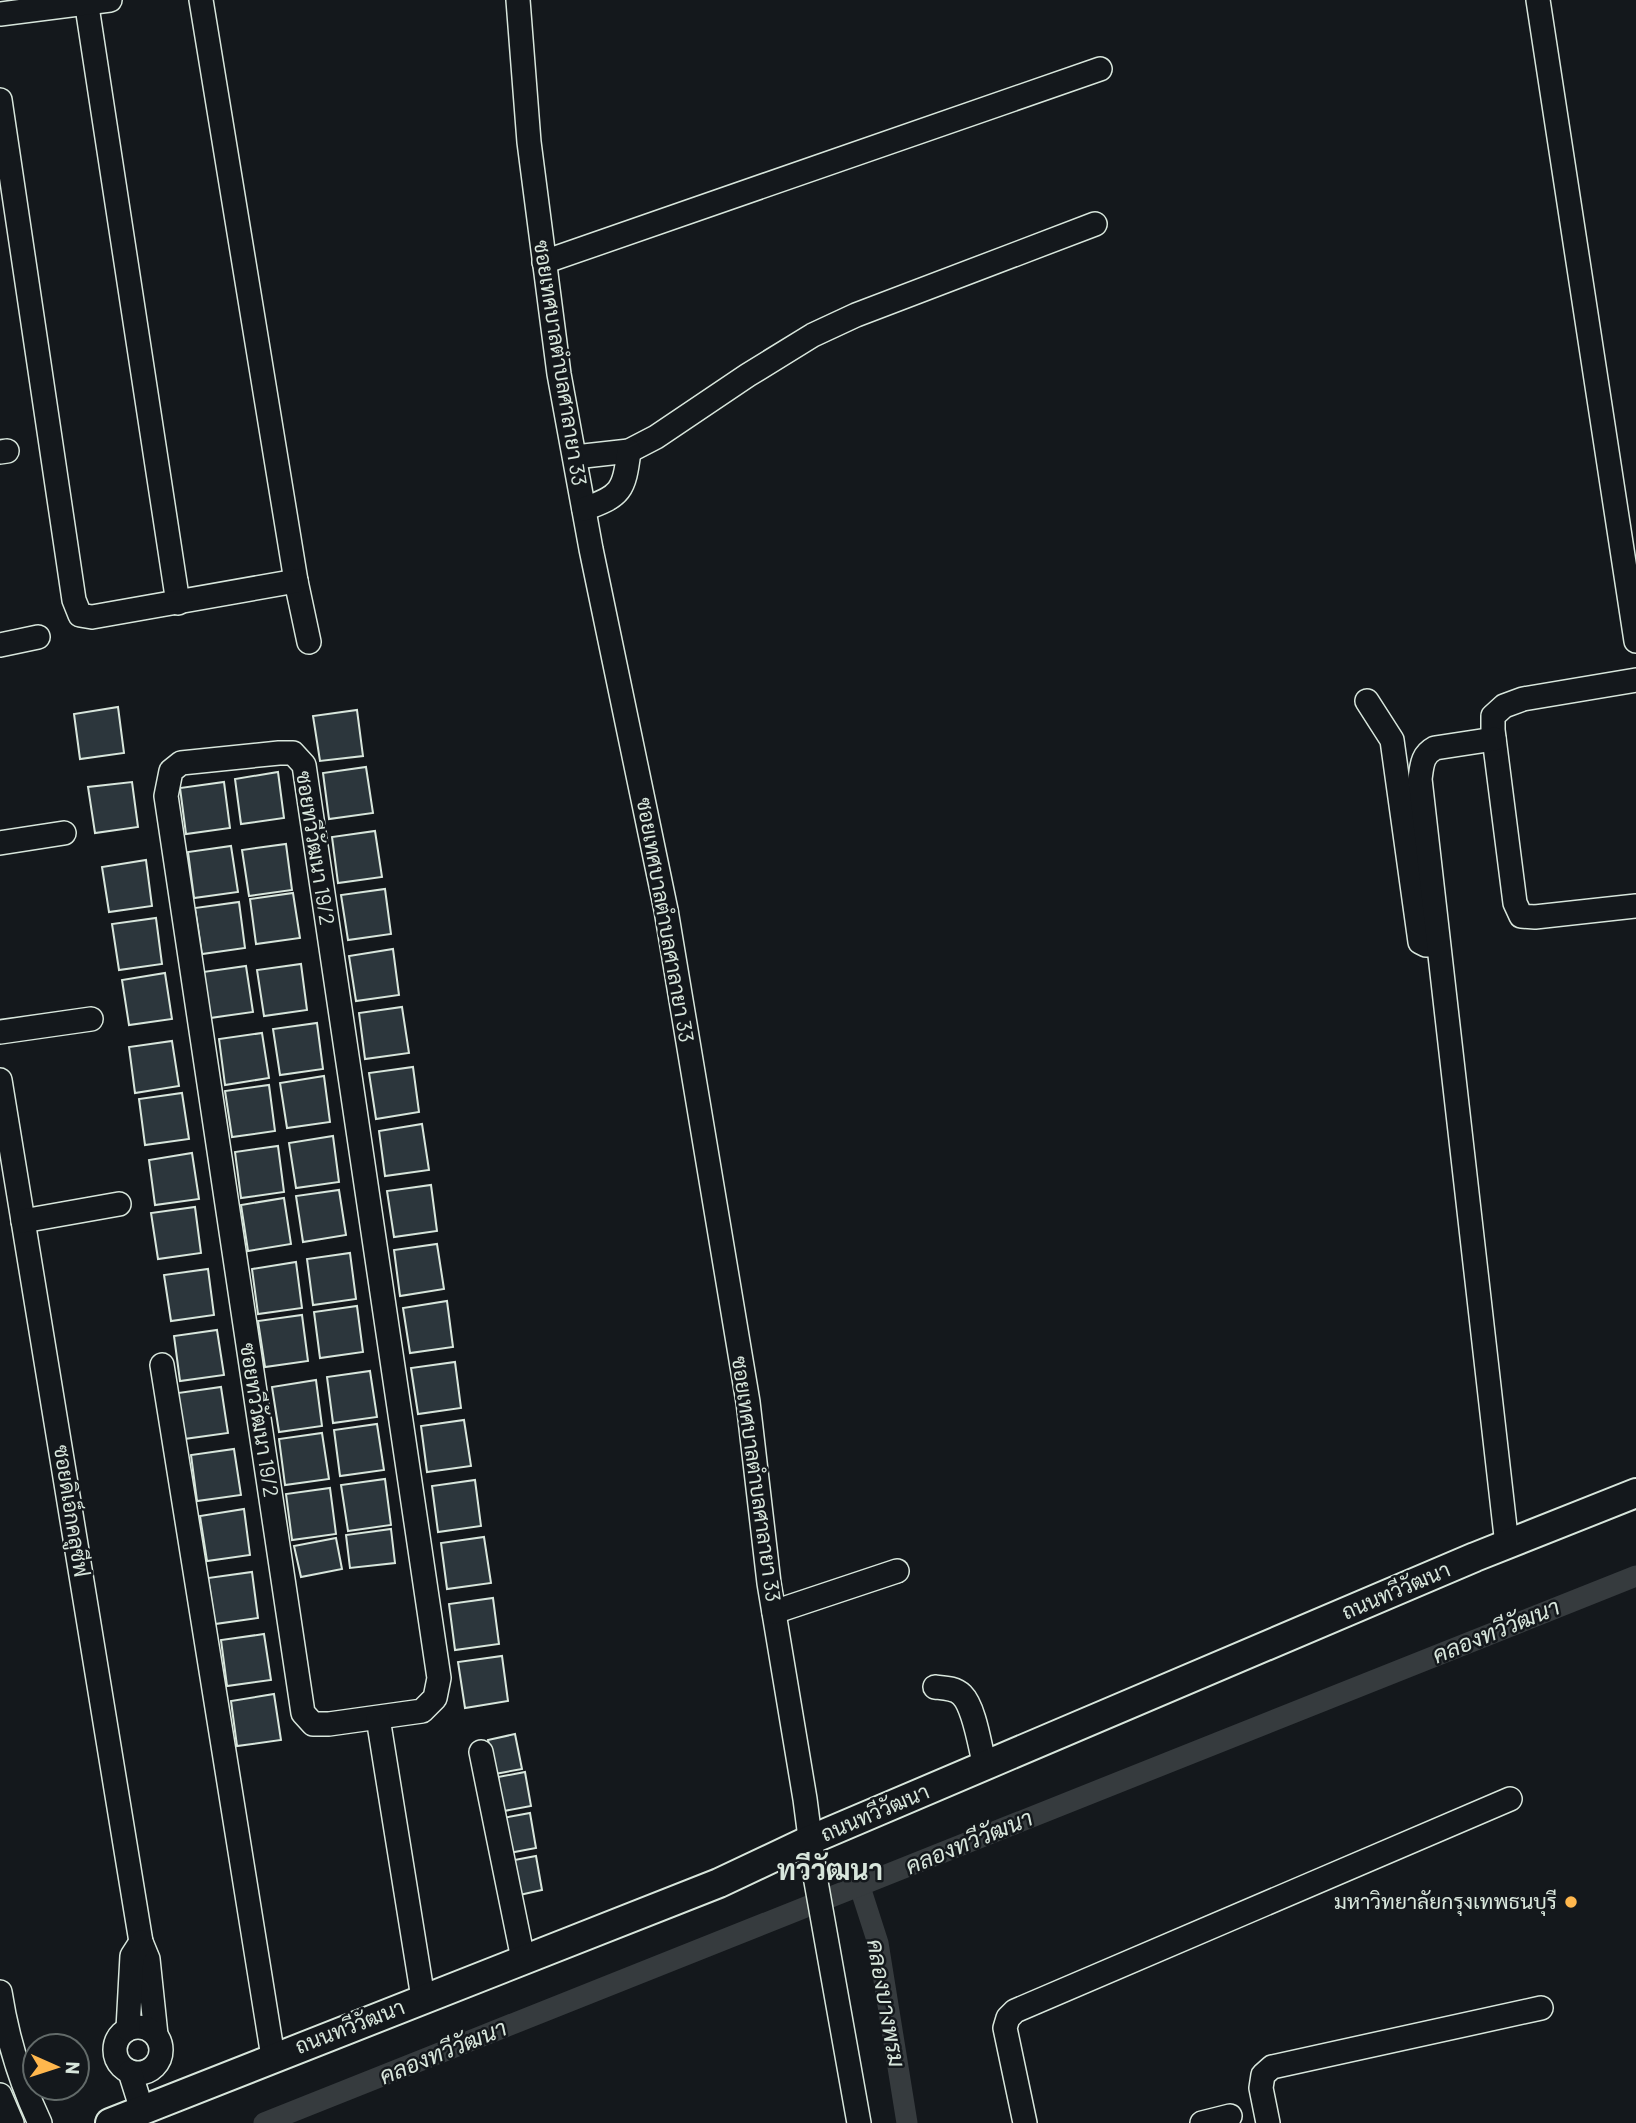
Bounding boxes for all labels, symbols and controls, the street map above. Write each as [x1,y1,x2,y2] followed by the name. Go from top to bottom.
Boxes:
[530,238,593,487] street label: ซอยเทศบาลตำบลศาลายา 33
[292,769,341,927] street label: ซอยทวีวัฒนา 19/2
[633,795,700,1044] street label: ซอยเทศบาลตำบลศาลายา 33
[236,1341,285,1499] street label: ซอยทวีวัฒนา 19/2
[728,1354,787,1603] street label: ซอยเทศบาลตำบลศาลายา 33
[46,1443,96,1579] street label: ซอยดิเอ็กคลูซีฟ
[1337,1556,1453,1624] street label: ถนนทวีวัฒนา
[1428,1592,1563,1668] water label: คลองทวีวัฒนา
[816,1778,932,1846] street label: ถนนทวีวัฒนา
[901,1803,1036,1879] water label: คลองทวีวัฒนา
[777,1852,883,1886] district label: ทวีวัฒนา
[1334,1888,1557,1916] place label: มหาวิทยาลัยกรุงเทพธนบุรี
[1563,1894,1579,1910] marker: มหาวิทยาลัยกรุงเทพธนบุรี
[862,1937,912,2069] water label: คลองบางพรม
[291,1993,408,2058] street label: ถนนทวีวัฒนา
[375,2013,510,2089] water label: คลองทวีวัฒนา
[21,2032,91,2102] north arrow
[62,2061,85,2075] text: N

